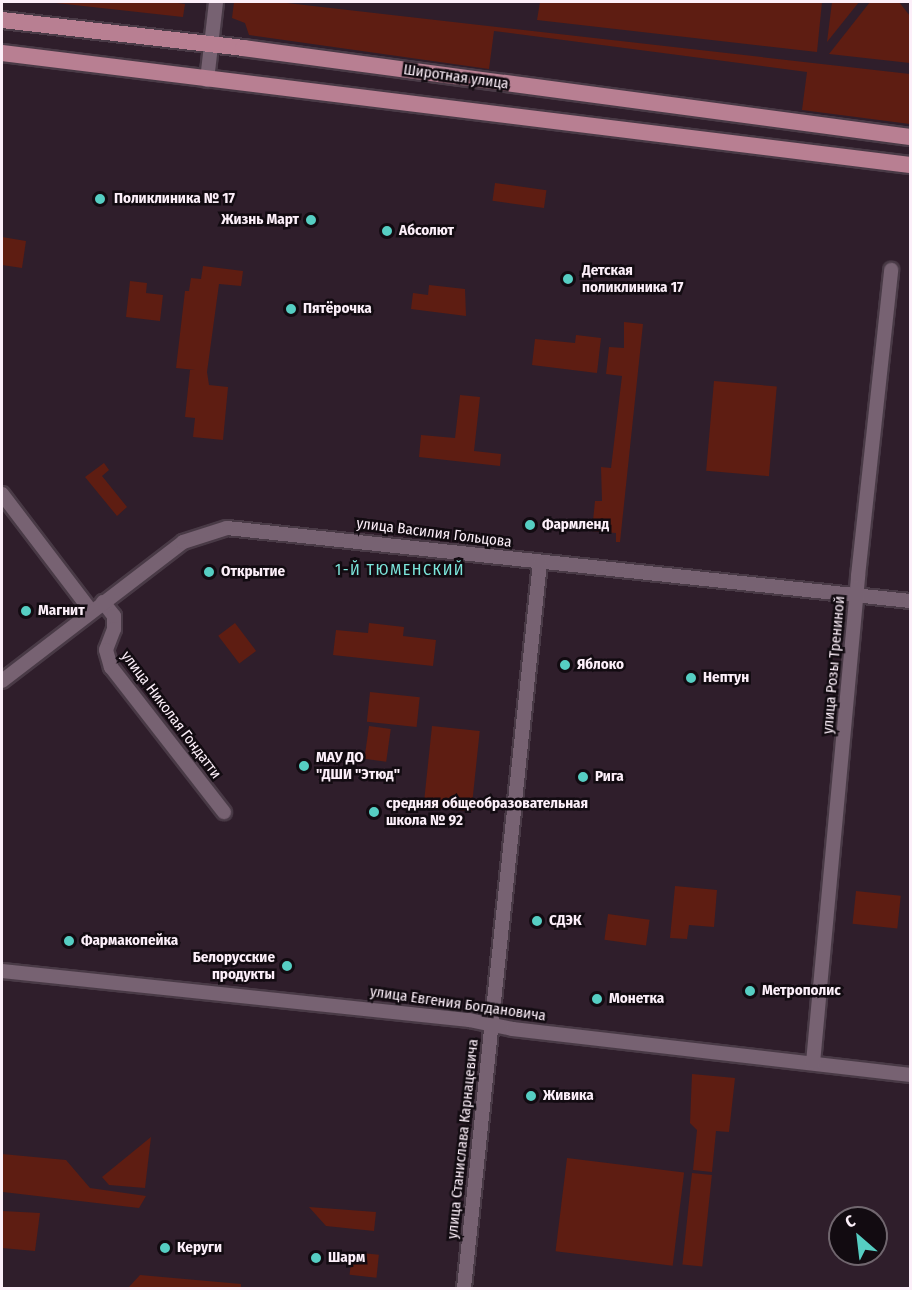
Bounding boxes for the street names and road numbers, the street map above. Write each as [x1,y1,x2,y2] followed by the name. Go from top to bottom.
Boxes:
[402,61,510,93] street label: Широтная улица
[355,515,513,551] street label: улица Василия Гольцова
[819,595,849,735] street label: улица Розы Трениной
[117,648,225,782] street label: улица Николая Гондатти
[369,983,547,1025] street label: улица Евгения Богдановича
[444,1038,482,1240] street label: улица Станислава Карнацевича

